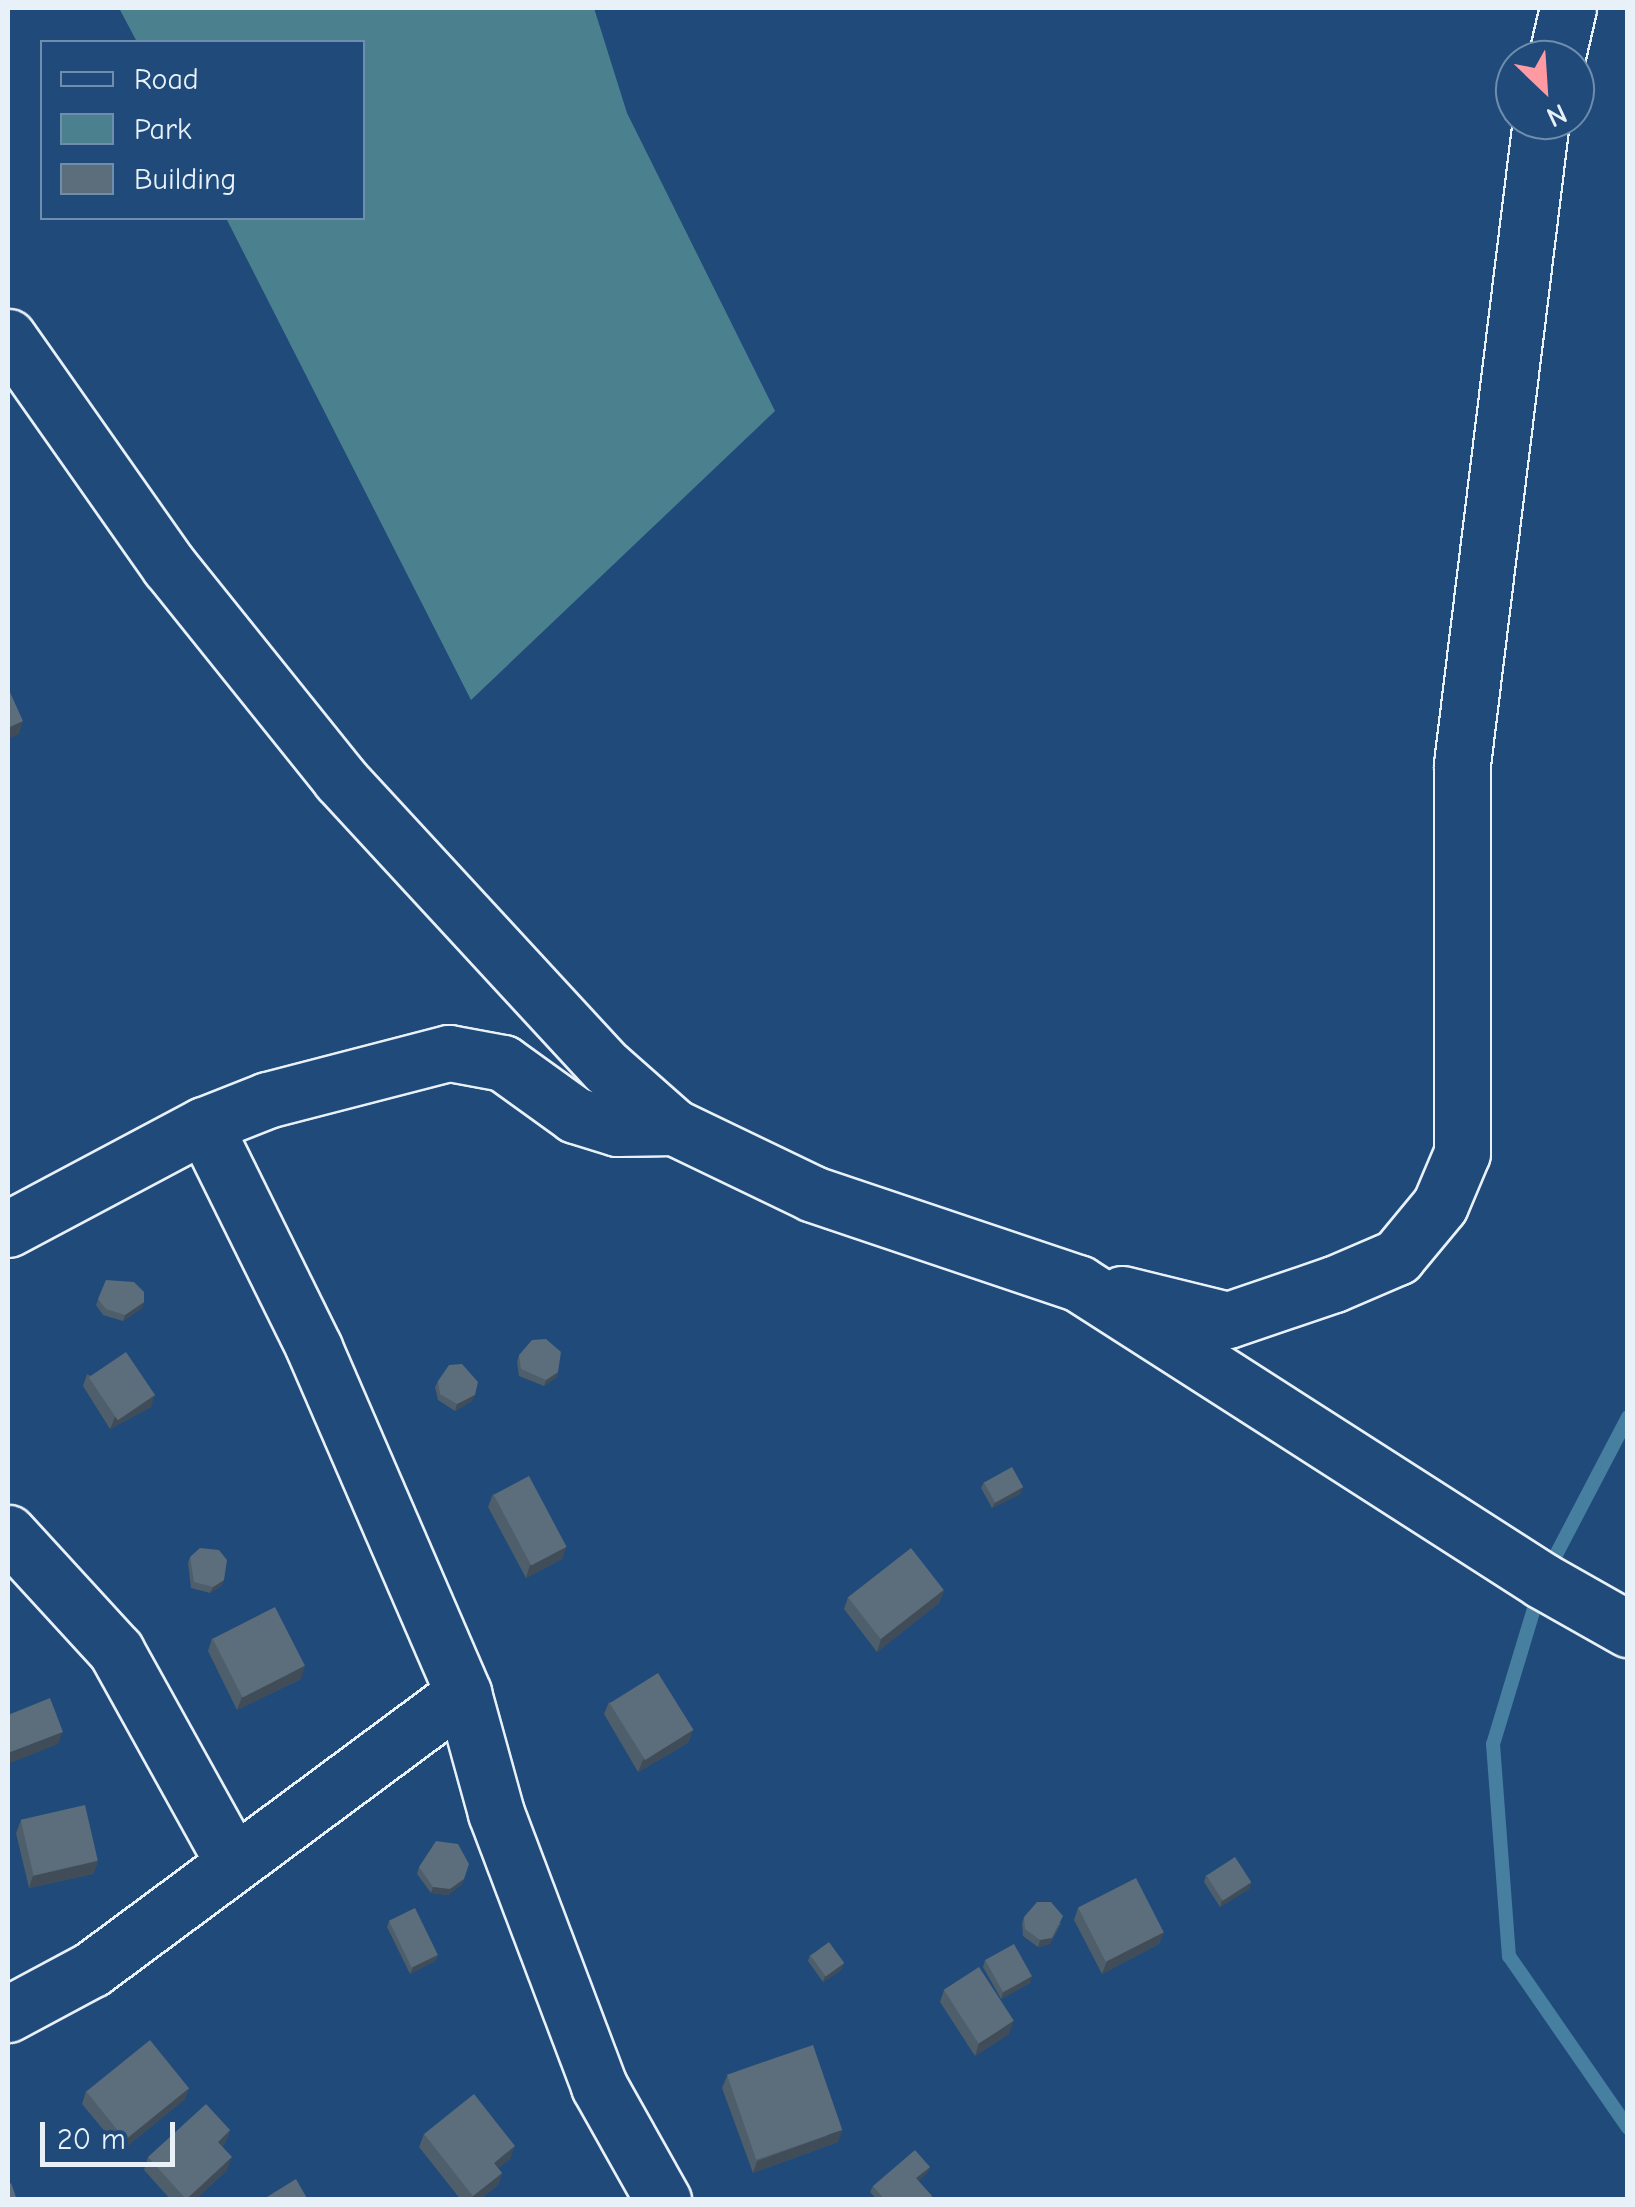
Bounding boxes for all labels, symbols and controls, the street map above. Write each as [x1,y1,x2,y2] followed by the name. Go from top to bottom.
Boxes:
[40,40,365,220] legend
[1495,40,1595,140] north arrow
[134,62,199,97] text: Road
[1542,97,1572,134] text: N
[134,112,191,147] text: Park
[134,162,237,197] text: Building
[45,2102,180,2164] scale bar
[57,2122,126,2157] text: 20 m

